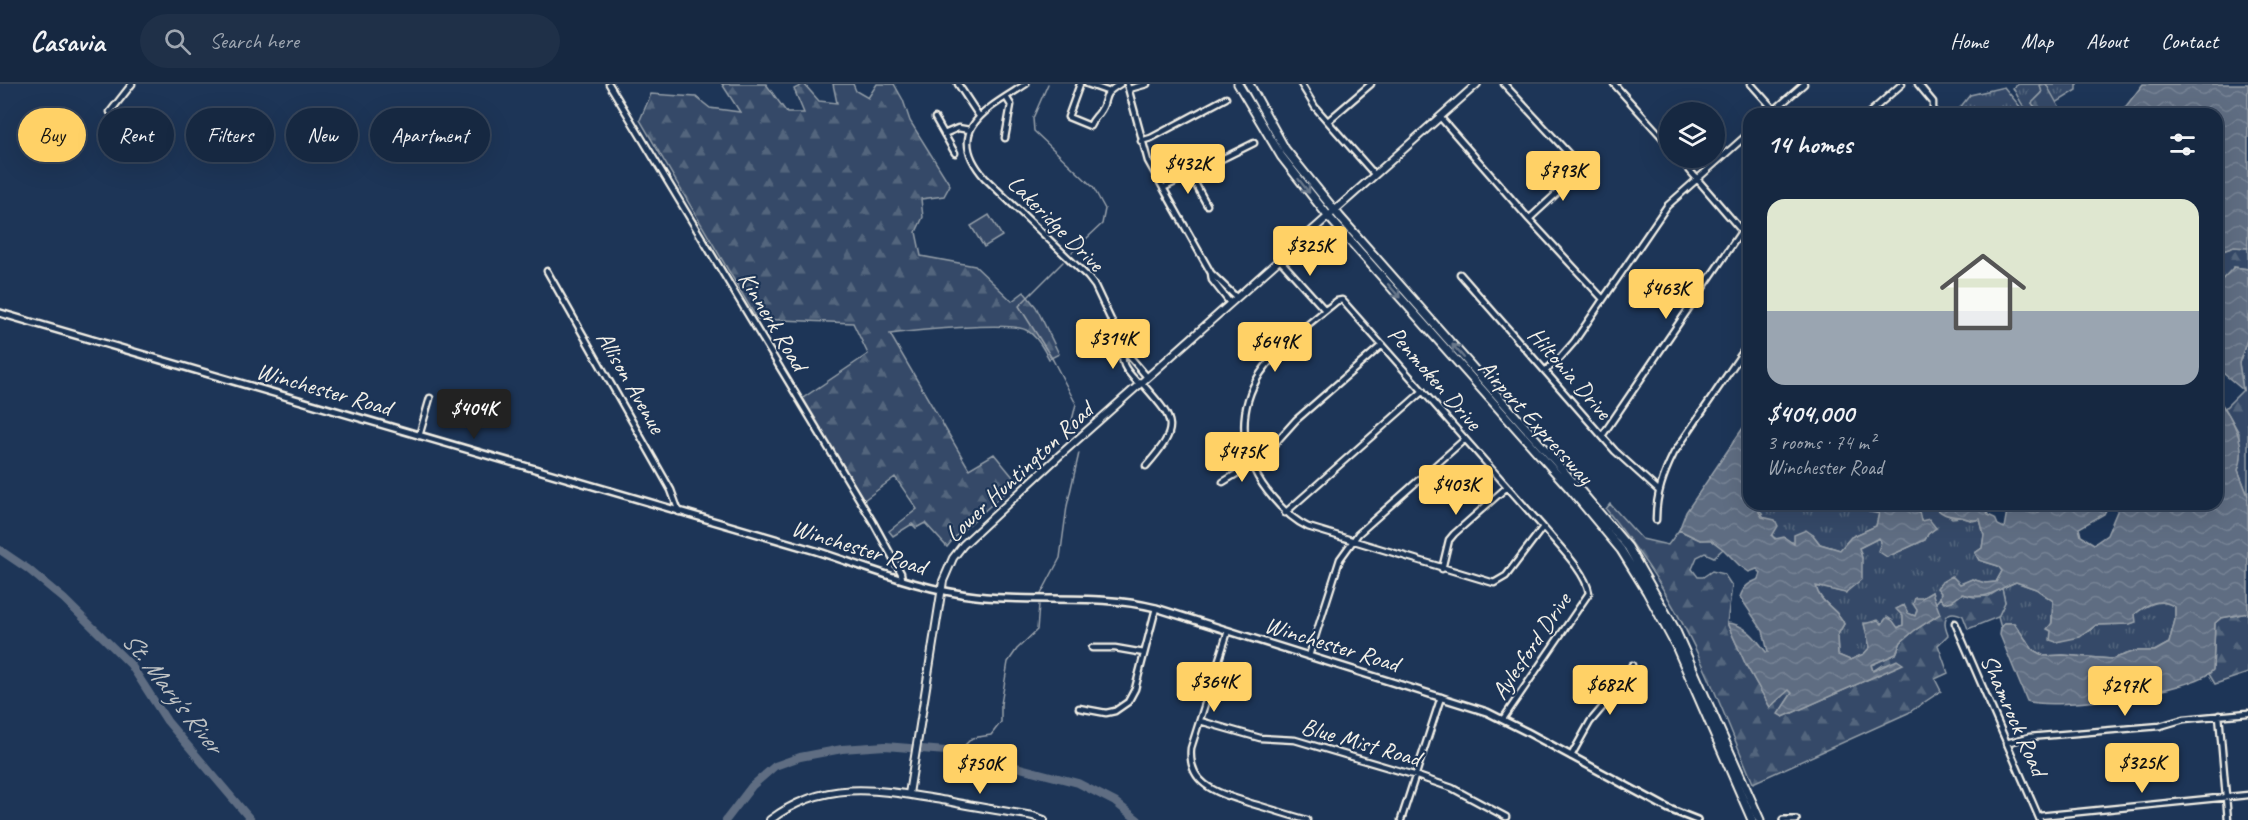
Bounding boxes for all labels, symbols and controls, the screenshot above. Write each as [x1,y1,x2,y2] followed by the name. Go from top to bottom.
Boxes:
[140,14,560,68] search box
[30,24,104,59] text: Casavia
[161,25,194,58] icon: search
[209,27,299,55] text: Search here
[1950,28,1988,54] text: Home
[2021,28,2053,54] text: Map
[2086,28,2128,54] text: About
[2161,28,2218,54] text: Contact
[1659,102,1725,168] map controls
[1659,102,1725,168] button: layers
[18,108,86,162] chip: Buy
[98,108,174,162] chip: Rent
[186,108,274,162] chip: Filters
[286,108,358,162] chip: New
[370,108,490,162] chip: Apartment
[1767,128,1852,161] text: 14 homes
[2166,128,2199,161] icon: filters
[1146,144,1230,195] pin: $432K
[1165,151,1211,176] text: $432K
[1521,151,1605,202] pin: $793K
[1540,158,1586,183] text: $793K
[1001,168,1112,279] street label: Lakeridge Drive
[1298,177,1311,193] one-way arrow
[1268,226,1352,277] pin: $325K
[1287,233,1333,258] text: $325K
[1929,238,2037,346] icon: home
[732,266,816,379] street label: Kinnerk Road
[1624,269,1708,320] pin: $463K
[1643,276,1689,301] text: $463K
[1387,283,1401,298] one-way arrow
[1071,319,1155,370] pin: $314K
[1382,320,1490,438] street label: Penmoken Drive
[1522,320,1620,427] street label: Hiltonia Drive
[1233,322,1317,373] pin: $649K
[590,325,673,440] street label: Allison Avenue
[1090,326,1136,351] text: $314K
[1252,329,1298,354] text: $649K
[1451,344,1465,359] one-way arrow
[1472,353,1601,492] street label: Airport Expressway
[253,355,398,424] street label: Winchester Road
[432,389,516,440] pin: $404K
[938,393,1102,549] street label: Lower Huntington Road
[451,396,497,421] text: $404K
[1767,397,1854,430] text: $404,000
[1767,430,1875,455] text: 3 rooms · 74 m²
[1200,432,1284,483] pin: $475K
[1219,439,1265,464] text: $475K
[1767,455,1883,480] text: Winchester Road
[1414,465,1498,516] pin: $403K
[1433,472,1479,497] text: $403K
[788,512,933,583] street label: Winchester Road
[1484,585,1579,705] street label: Aylesford Drive
[1261,609,1406,680] street label: Winchester Road
[115,625,233,763] water label: St. Mary's River
[1974,650,2056,784] street label: Shamrock Road
[1172,662,1256,713] pin: $364K
[1568,665,1652,716] pin: $682K
[2083,666,2167,717] pin: $297K
[1191,669,1237,694] text: $364K
[1587,672,1633,697] text: $682K
[2102,673,2148,698] text: $297K
[1298,711,1427,774] street label: Blue Mist Road
[2100,743,2184,794] pin: $325K
[938,744,1022,795] pin: $750K
[2119,750,2165,775] text: $325K
[957,751,1003,776] text: $750K

